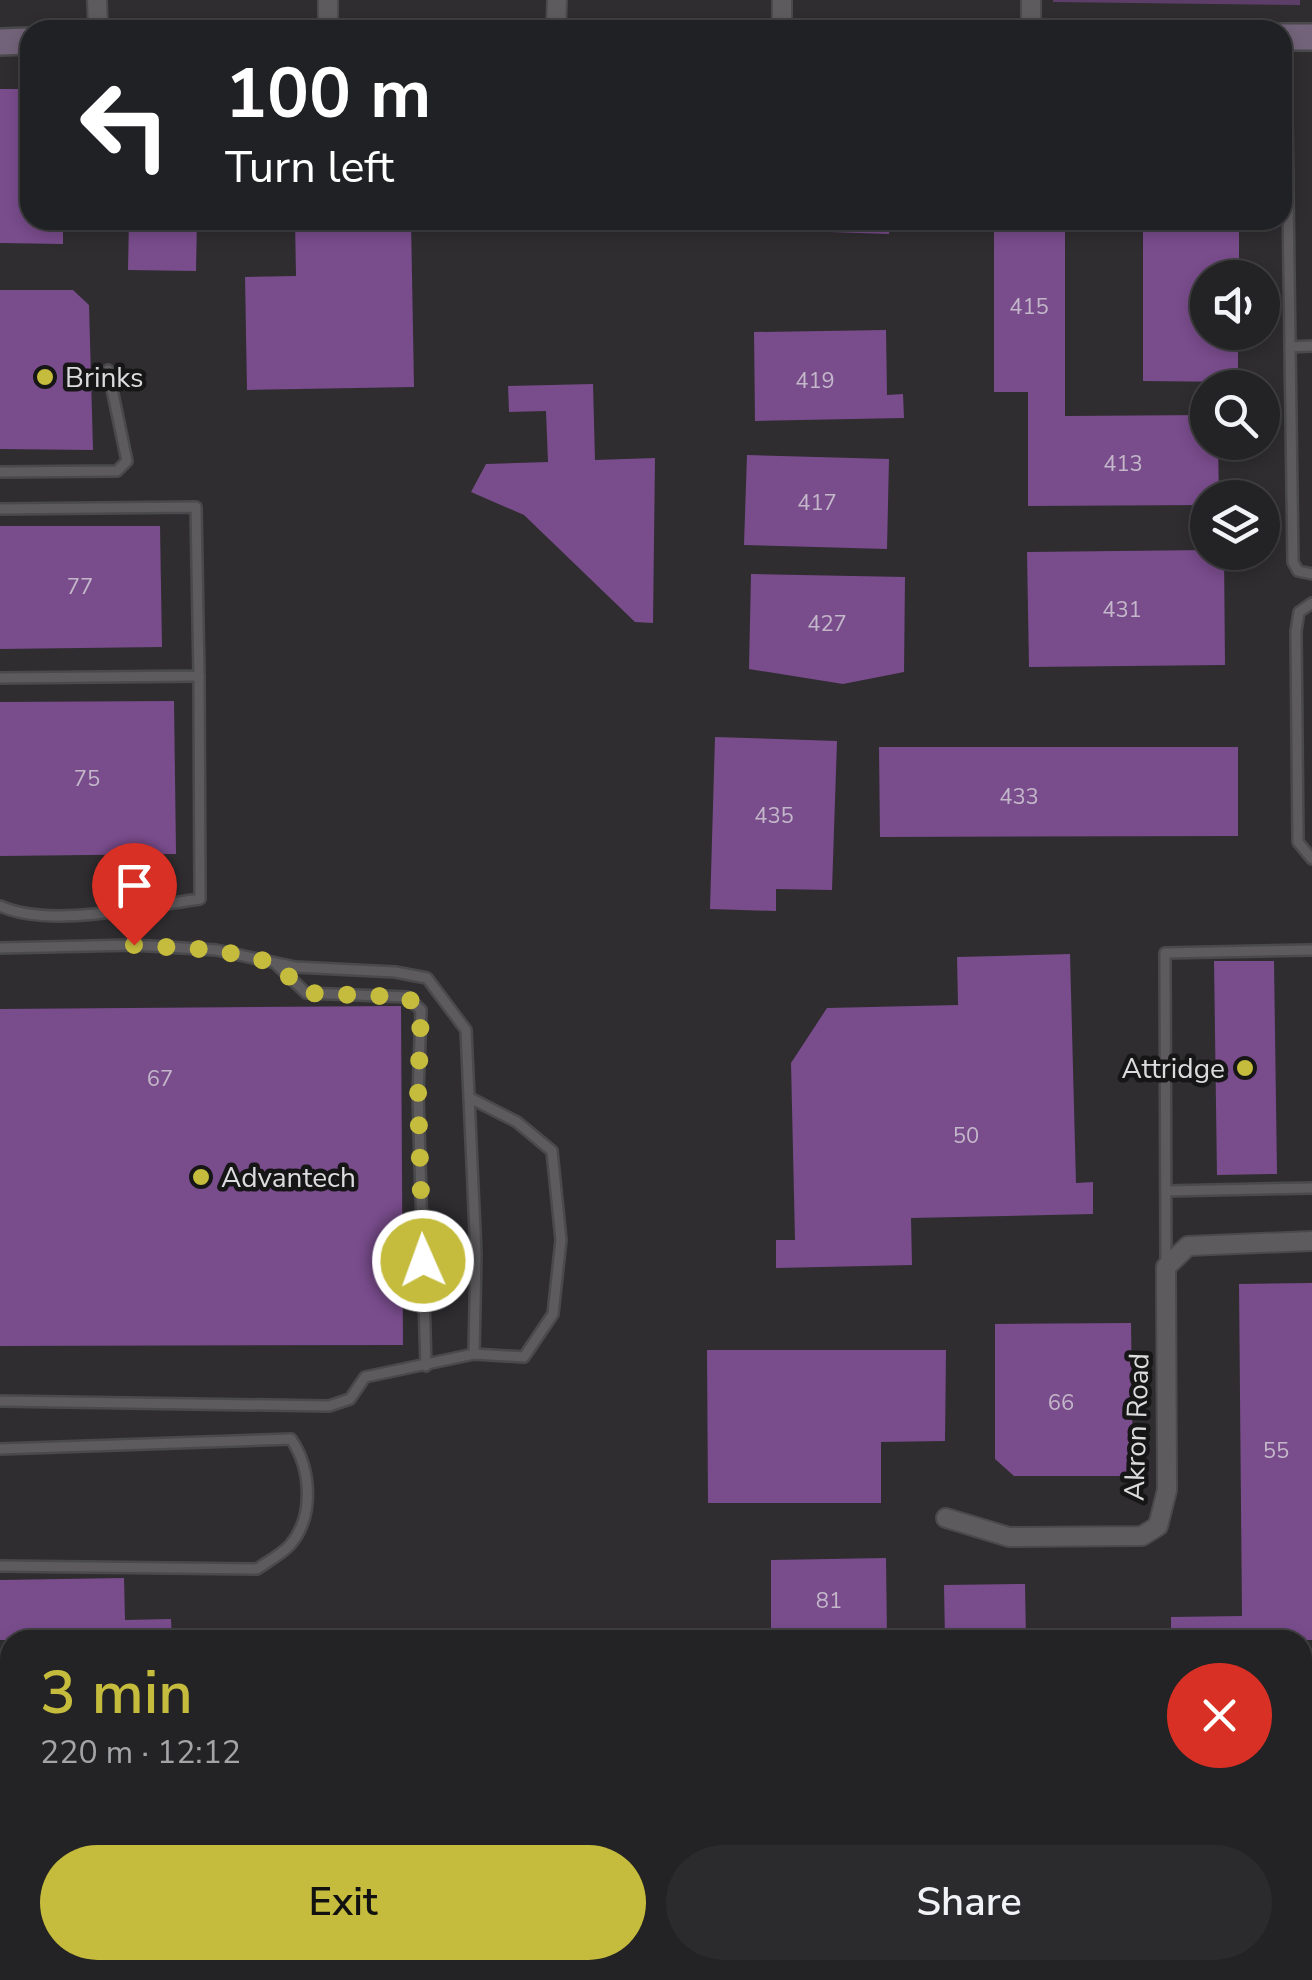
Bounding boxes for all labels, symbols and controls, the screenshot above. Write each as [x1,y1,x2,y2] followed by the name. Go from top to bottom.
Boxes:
[225,46,431,142] text: 100 m
[60,60,190,190] icon: left
[225,137,394,198] text: Turn left
[1190,260,1280,570] map controls
[1190,260,1280,350] button: sound
[1009,292,1049,322] house number: 415
[65,359,144,397] place label: Brinks
[34,366,56,388] marker: Brinks
[795,366,835,396] house number: 419
[1190,370,1280,460] button: search
[1103,449,1143,479] house number: 413
[1190,480,1280,570] button: layers
[797,488,837,518] house number: 417
[67,572,93,602] house number: 77
[1102,595,1142,625] house number: 431
[807,609,847,639] house number: 427
[74,764,100,794] house number: 75
[999,782,1039,812] house number: 433
[754,801,794,831] house number: 435
[92,843,177,946] pin
[107,858,162,913] icon: arrive
[1122,1050,1225,1088] place label: Attridge
[1234,1057,1256,1079] marker: Attridge
[147,1064,173,1094] house number: 67
[953,1121,979,1151] house number: 50
[221,1159,356,1197] place label: Advantech
[190,1166,212,1188] marker: Advantech
[371,1209,475,1313] position arrow
[1115,1352,1159,1502] street label: Akron Road
[1048,1388,1074,1418] house number: 66
[1263,1436,1289,1466] house number: 55
[816,1586,842,1616] house number: 81
[40,1652,193,1734] text: 3 min
[1167,1663,1272,1768] button: close
[40,1731,241,1774] text: 220 m · 12:12
[40,1845,646,1960] button: Exit
[666,1845,1272,1960] button: Share

